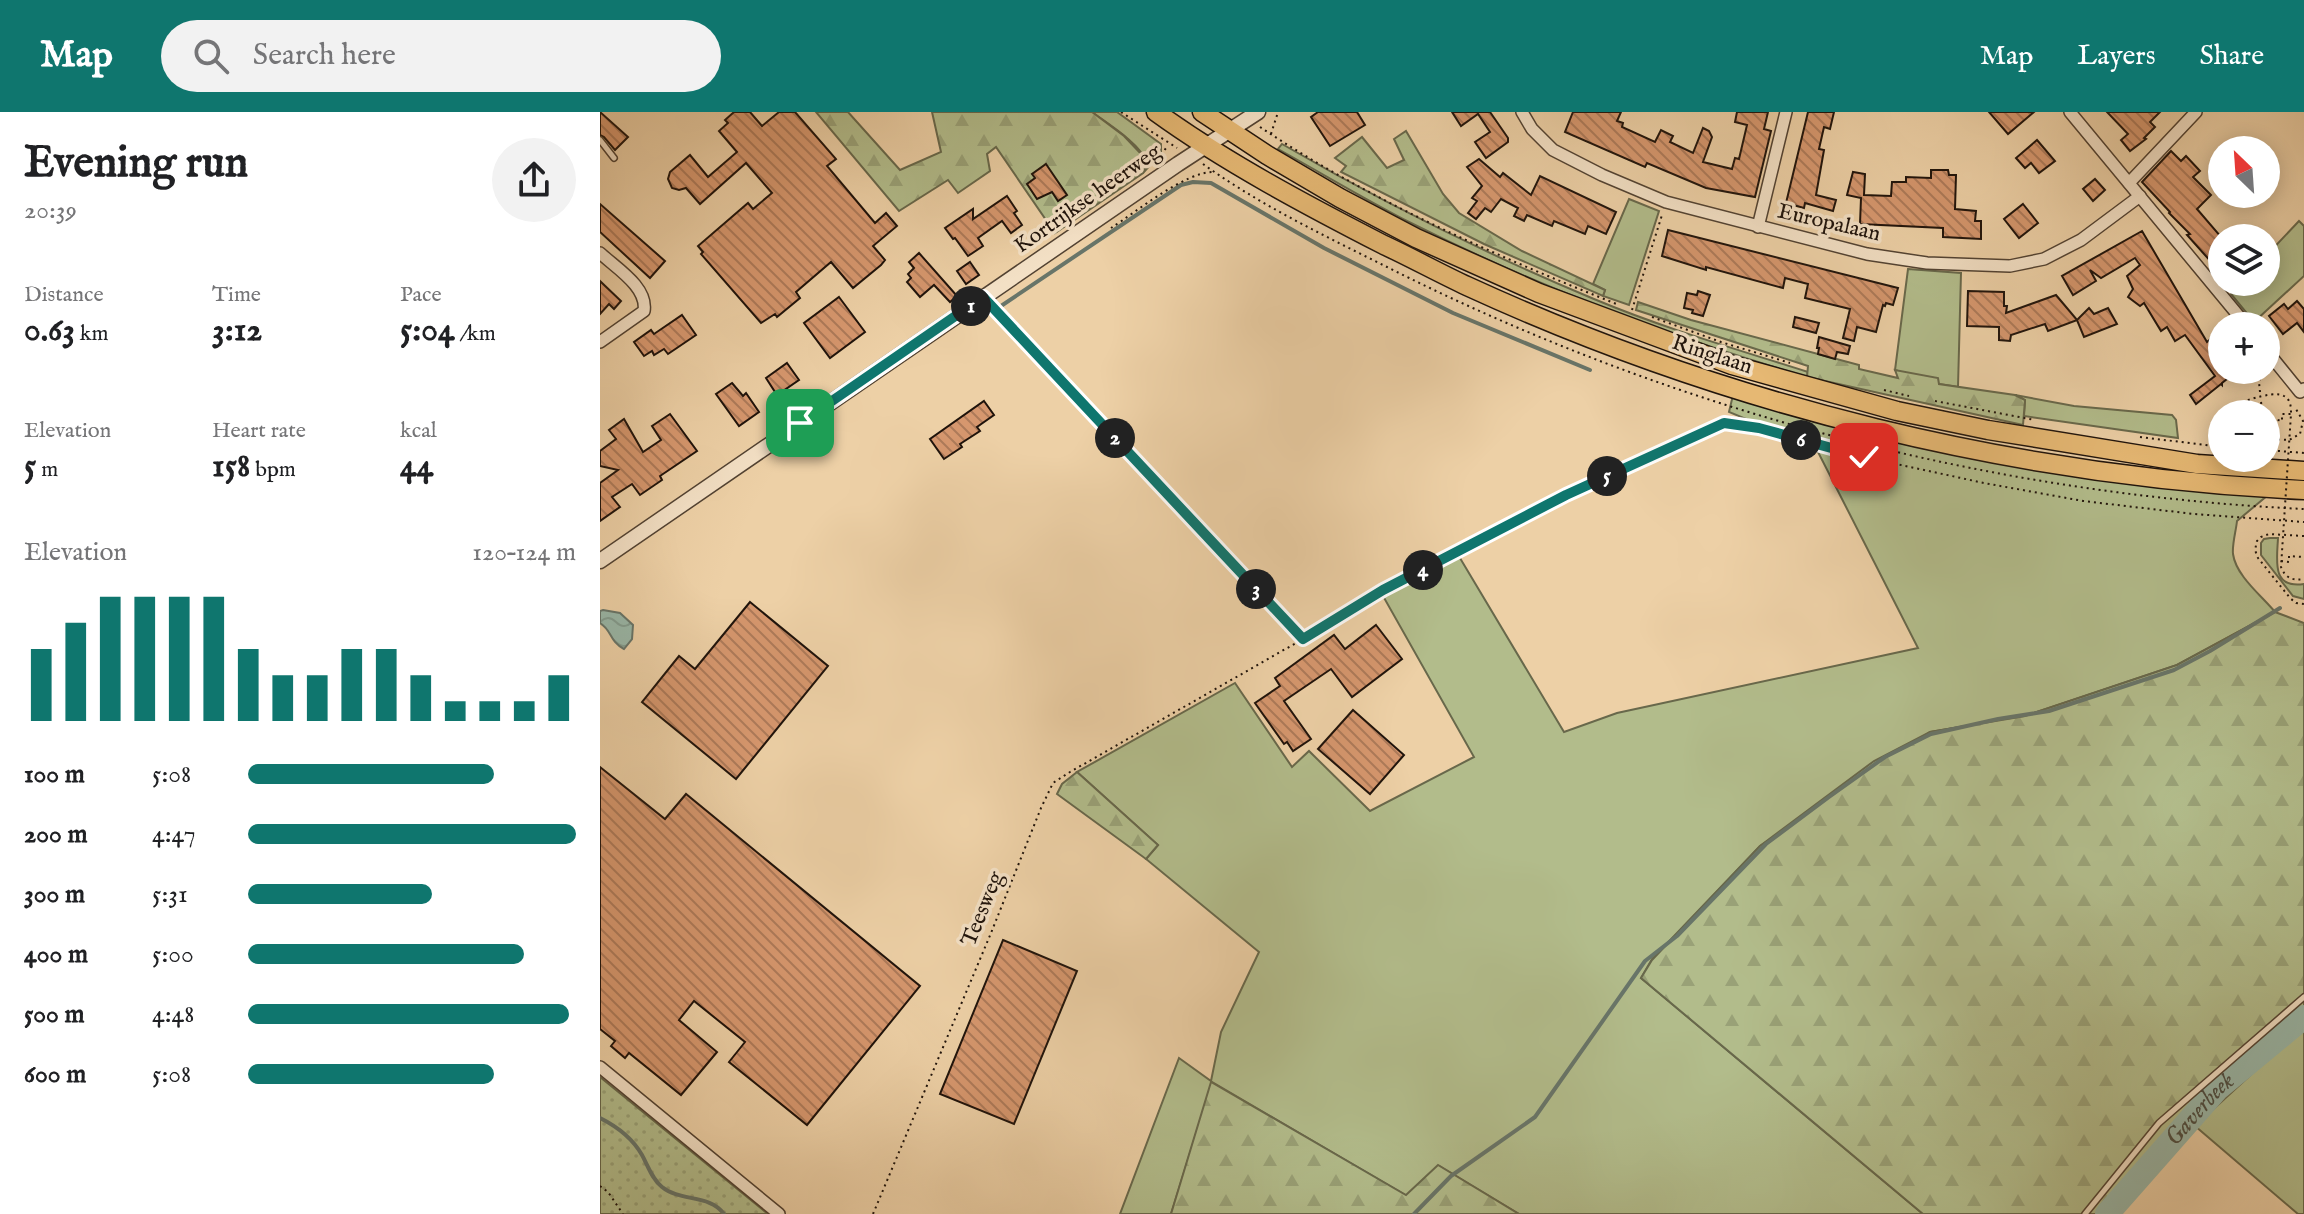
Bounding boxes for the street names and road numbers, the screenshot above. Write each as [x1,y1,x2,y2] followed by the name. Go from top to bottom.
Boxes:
[1009,137,1168,260] street label: Kortrijkse heerweg
[1775,198,1883,248] street label: Europalaan
[1668,329,1756,381] street label: Ringlaan
[955,866,1011,951] street label: Teesweg

